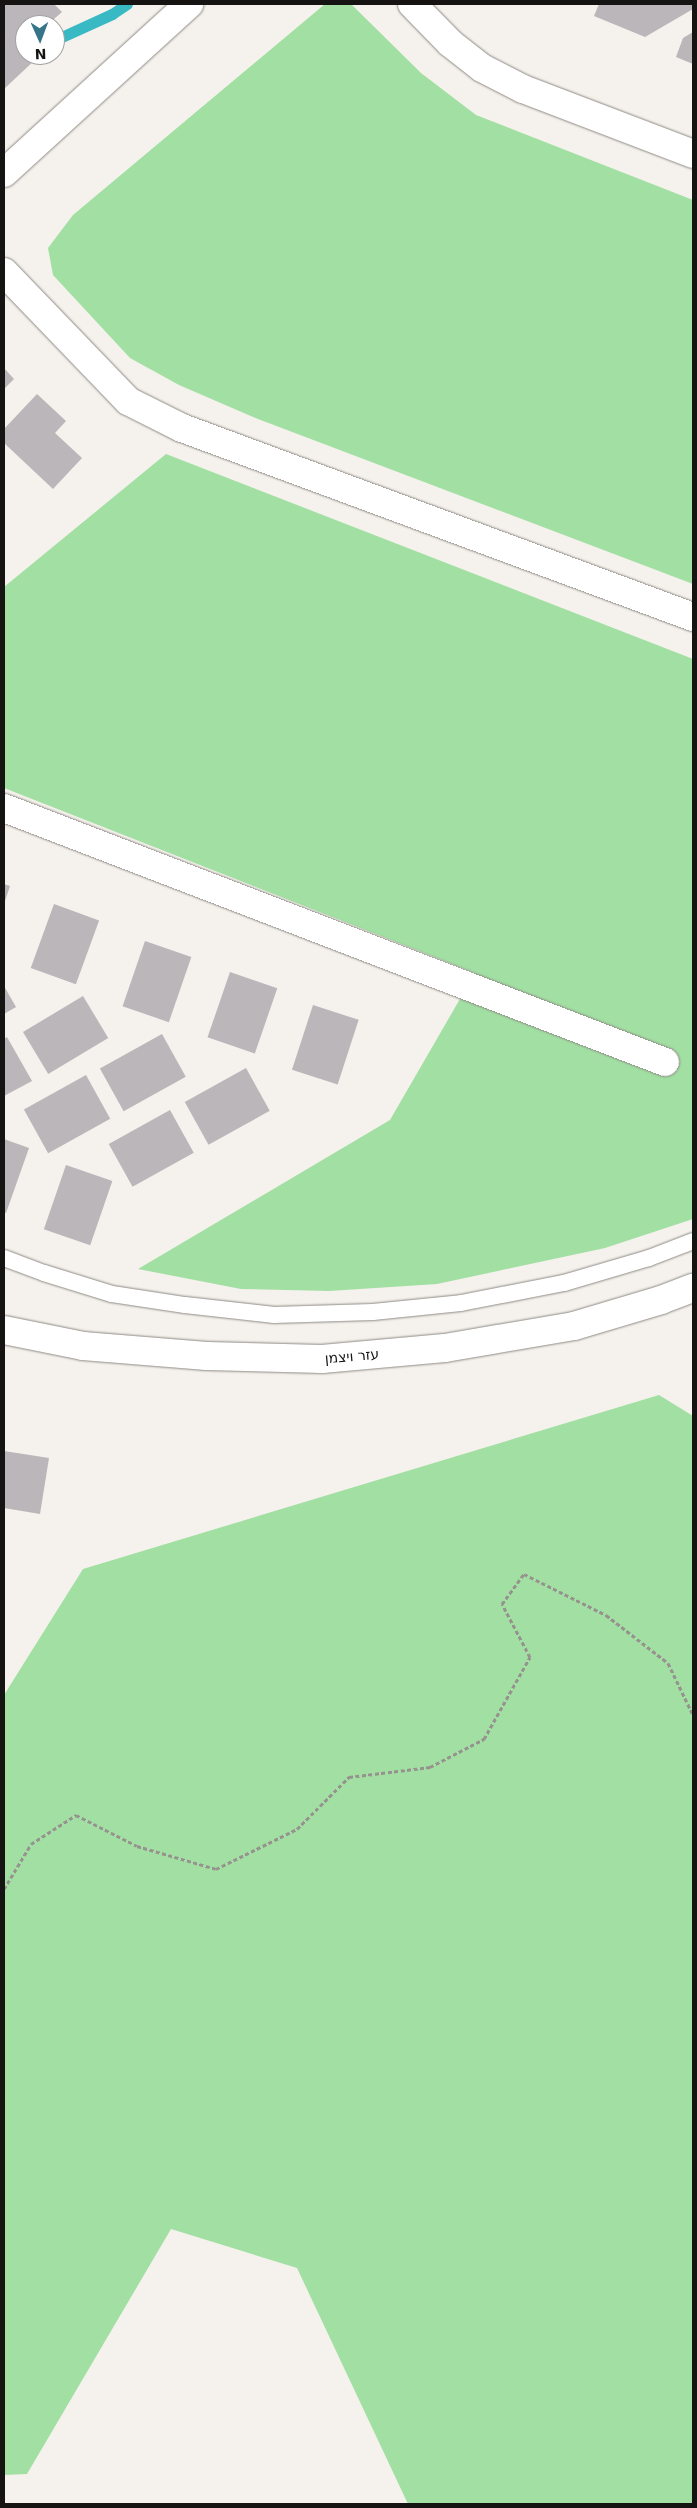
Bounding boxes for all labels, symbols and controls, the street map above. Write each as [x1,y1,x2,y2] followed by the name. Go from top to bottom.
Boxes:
[15,15,65,65] north arrow
[34,46,47,62] text: N
[324,1345,380,1367] street label: עזר ויצמן

